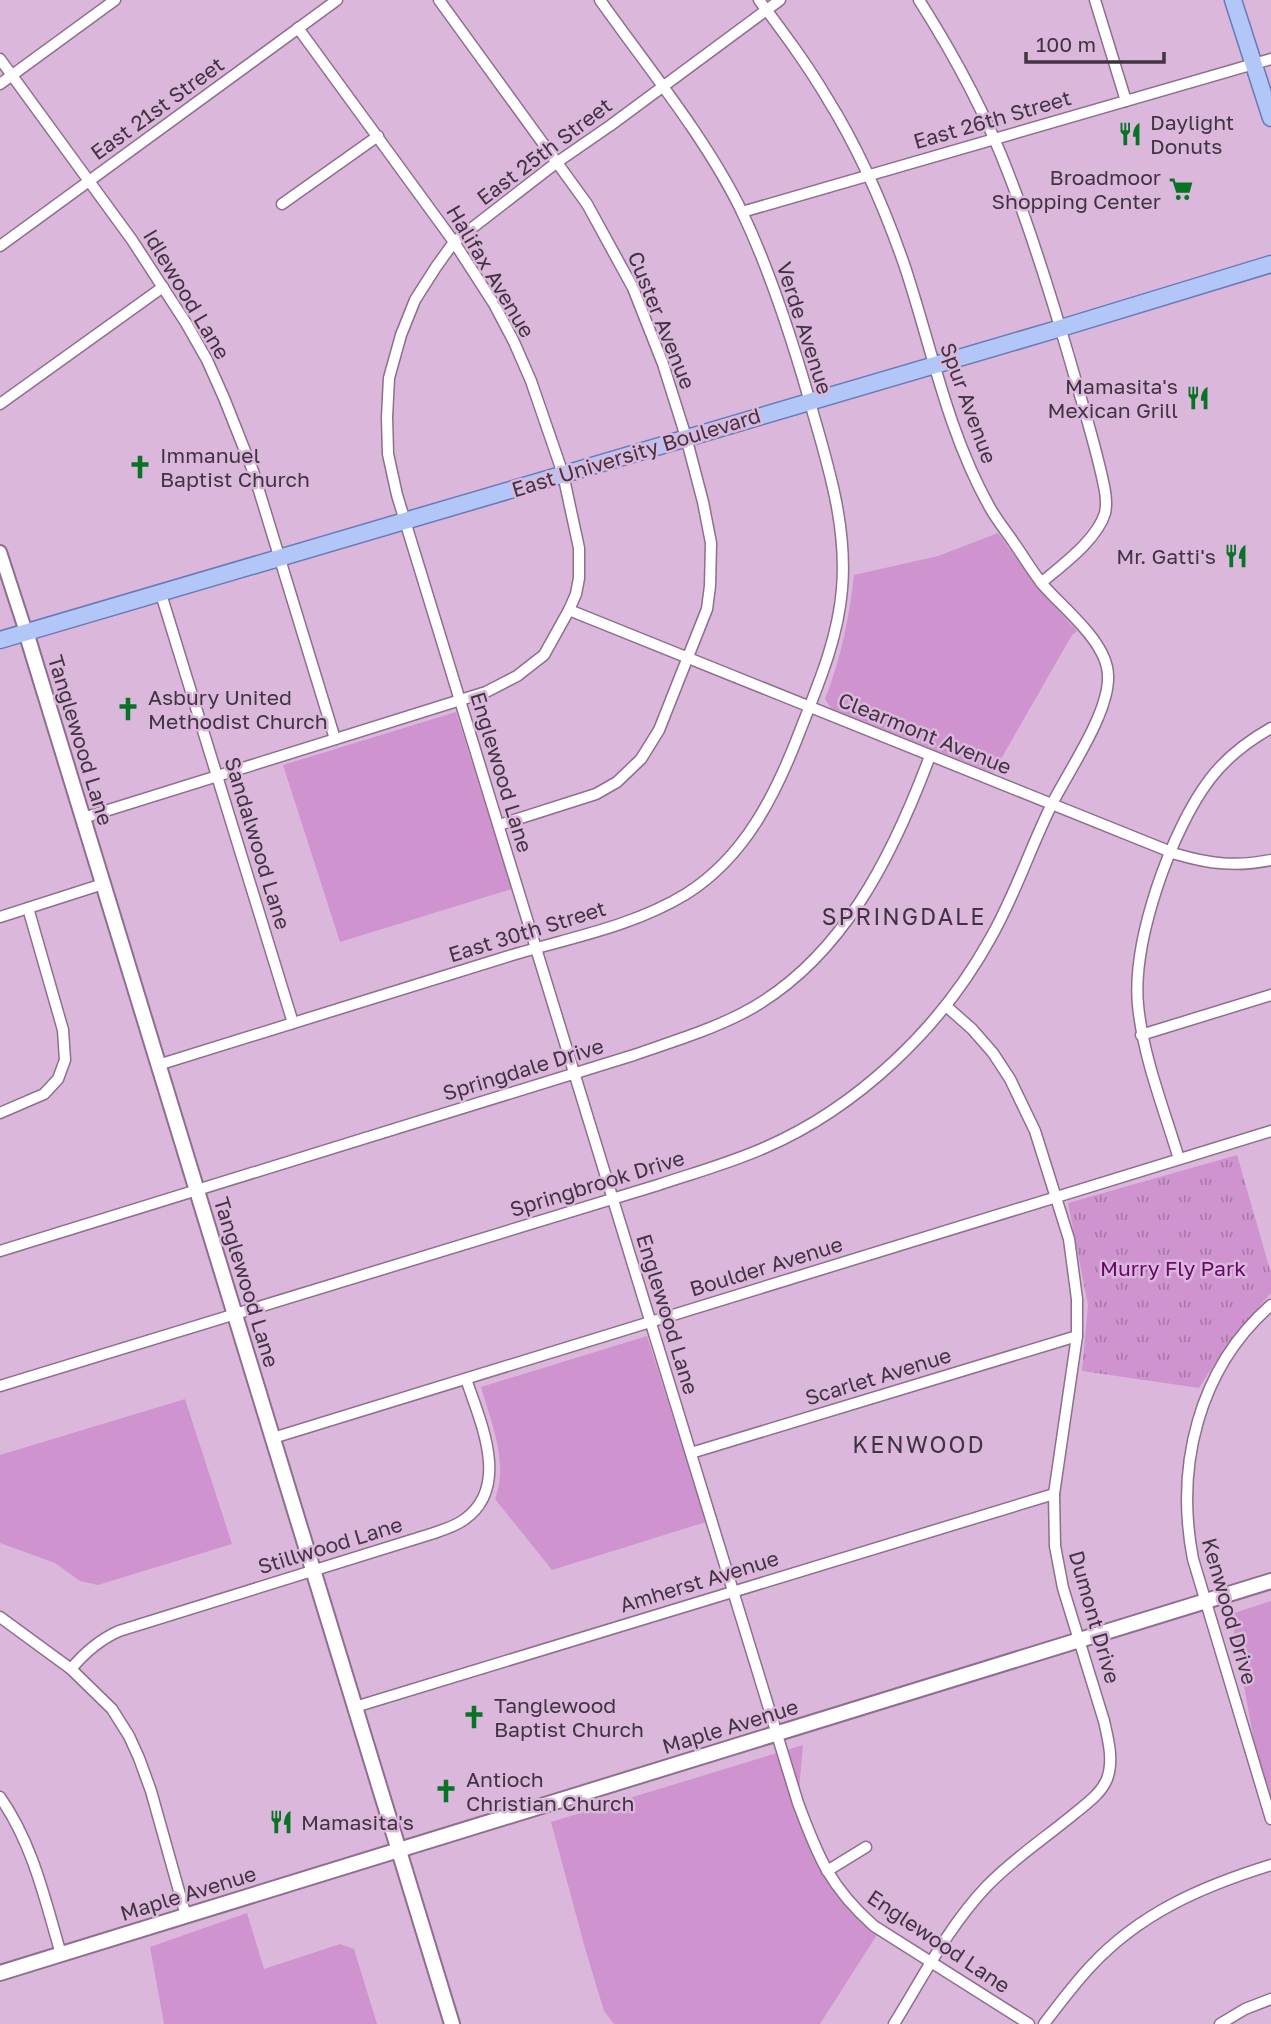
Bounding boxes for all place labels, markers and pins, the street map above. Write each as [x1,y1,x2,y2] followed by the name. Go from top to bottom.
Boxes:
[1150,109,1234,159] place label: Daylight Donuts
[1116,120,1144,148] restaurant icon: Daylight Donuts
[992,164,1161,214] place label: Broadmoor Shopping Center
[1167,175,1195,203] supermarket icon: Broadmoor Shopping Center
[1047,373,1178,423] place label: Mamasita's Mexican Grill
[1184,384,1212,412] restaurant icon: Mamasita's Mexican Grill
[160,442,310,492] place label: Immanuel Baptist Church
[126,453,154,481] church icon: Immanuel Baptist Church
[1222,542,1250,570] restaurant icon: Mr. Gatti's
[1116,543,1216,569] place label: Mr. Gatti's
[148,684,328,734] place label: Asbury United Methodist Church
[114,695,142,723] church icon: Asbury United Methodist Church
[494,1692,644,1742] place label: Tanglewood Baptist Church
[460,1703,488,1731] church icon: Tanglewood Baptist Church
[466,1766,634,1816] place label: Antioch Christian Church
[432,1777,460,1805] church icon: Antioch Christian Church
[267,1808,295,1836] restaurant icon: Mamasita's
[301,1809,414,1835] place label: Mamasita's

